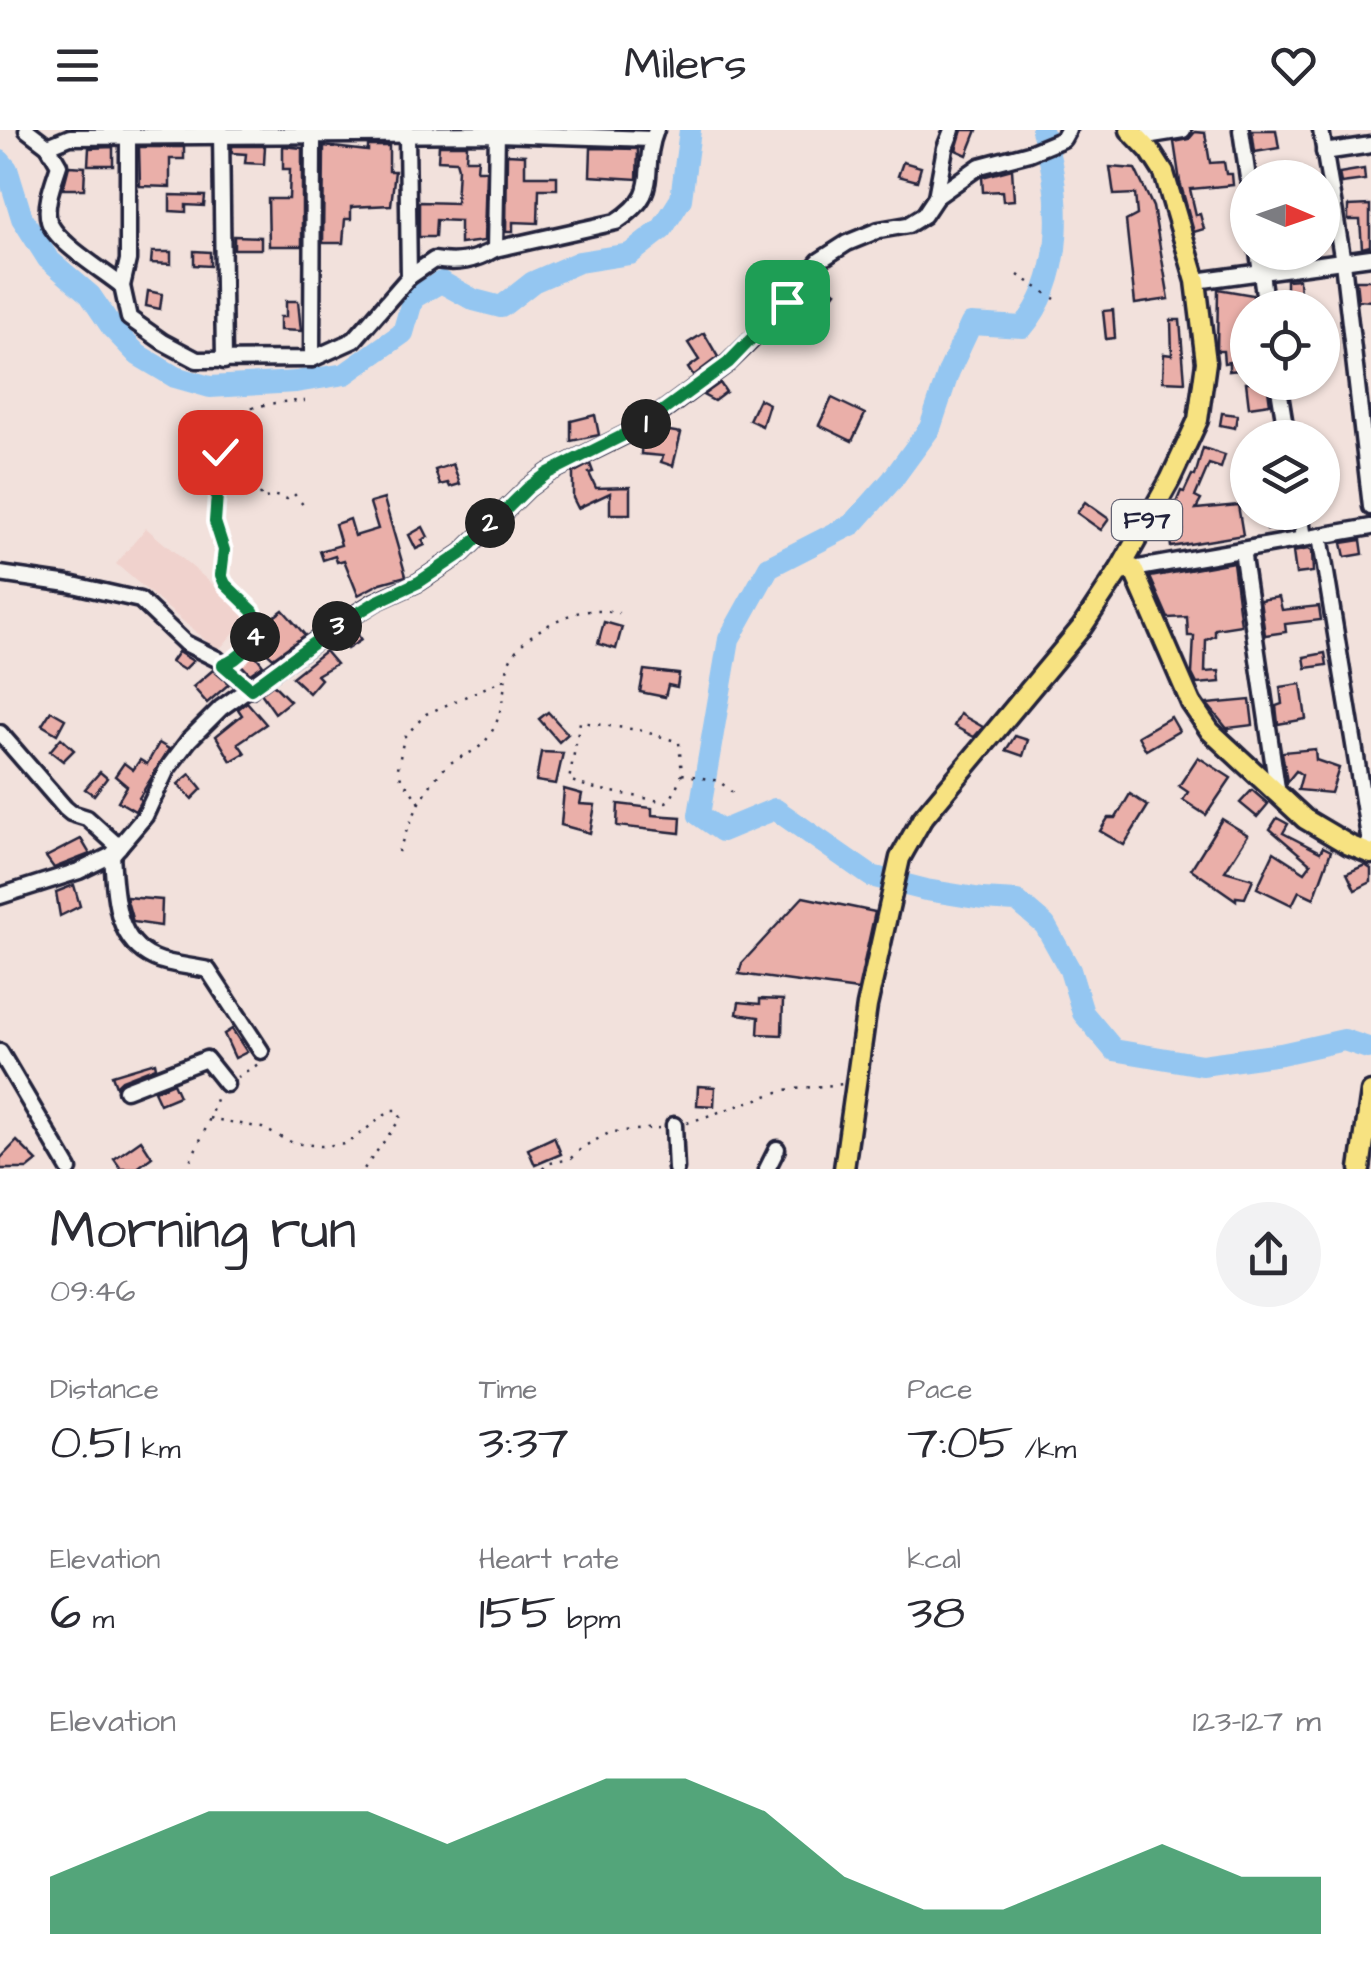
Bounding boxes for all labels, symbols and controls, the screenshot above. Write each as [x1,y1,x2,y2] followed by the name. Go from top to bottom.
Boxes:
[624,34,747,96] text: Milers
[50,38,105,93] icon: menu
[1266,38,1321,93] icon: heart
[1230,160,1340,270] north arrow
[1230,160,1340,530] map controls
[745,260,830,345] pin
[760,275,815,330] icon: arrive
[1230,290,1340,400] button: locate
[621,399,671,449] pin: 1
[644,404,648,443] text: 1
[178,410,263,495] pin
[1230,420,1340,530] button: layers
[193,425,248,480] icon: check
[465,498,515,548] pin: 2
[1112,500,1182,540] road number: F97
[482,503,498,542] text: 2
[312,601,362,651] pin: 3
[330,606,344,645] text: 3
[230,612,280,662] pin: 4
[245,617,265,656] text: 4
[50,1193,356,1269] text: Morning run
[1216,1202,1321,1307] button: share
[50,1269,136,1314] text: 09:46
[50,1370,159,1409] text: Distance
[479,1370,537,1409] text: Time
[907,1370,972,1409] text: Pace
[50,1409,130,1478] text: 0.51
[479,1409,569,1478] text: 3:37
[907,1409,1013,1478] text: 7:05
[130,1430,181,1469] text: km
[1013,1430,1076,1469] text: /km
[50,1540,160,1579] text: Elevation
[479,1540,619,1579] text: Heart rate
[907,1540,961,1579] text: kcal
[50,1579,81,1648] text: 6
[479,1579,556,1648] text: 155
[907,1579,965,1648] text: 38
[81,1600,114,1639] text: m
[556,1600,620,1639] text: bpm
[50,1699,176,1744] text: Elevation
[1193,1699,1321,1744] text: 123–127 m

